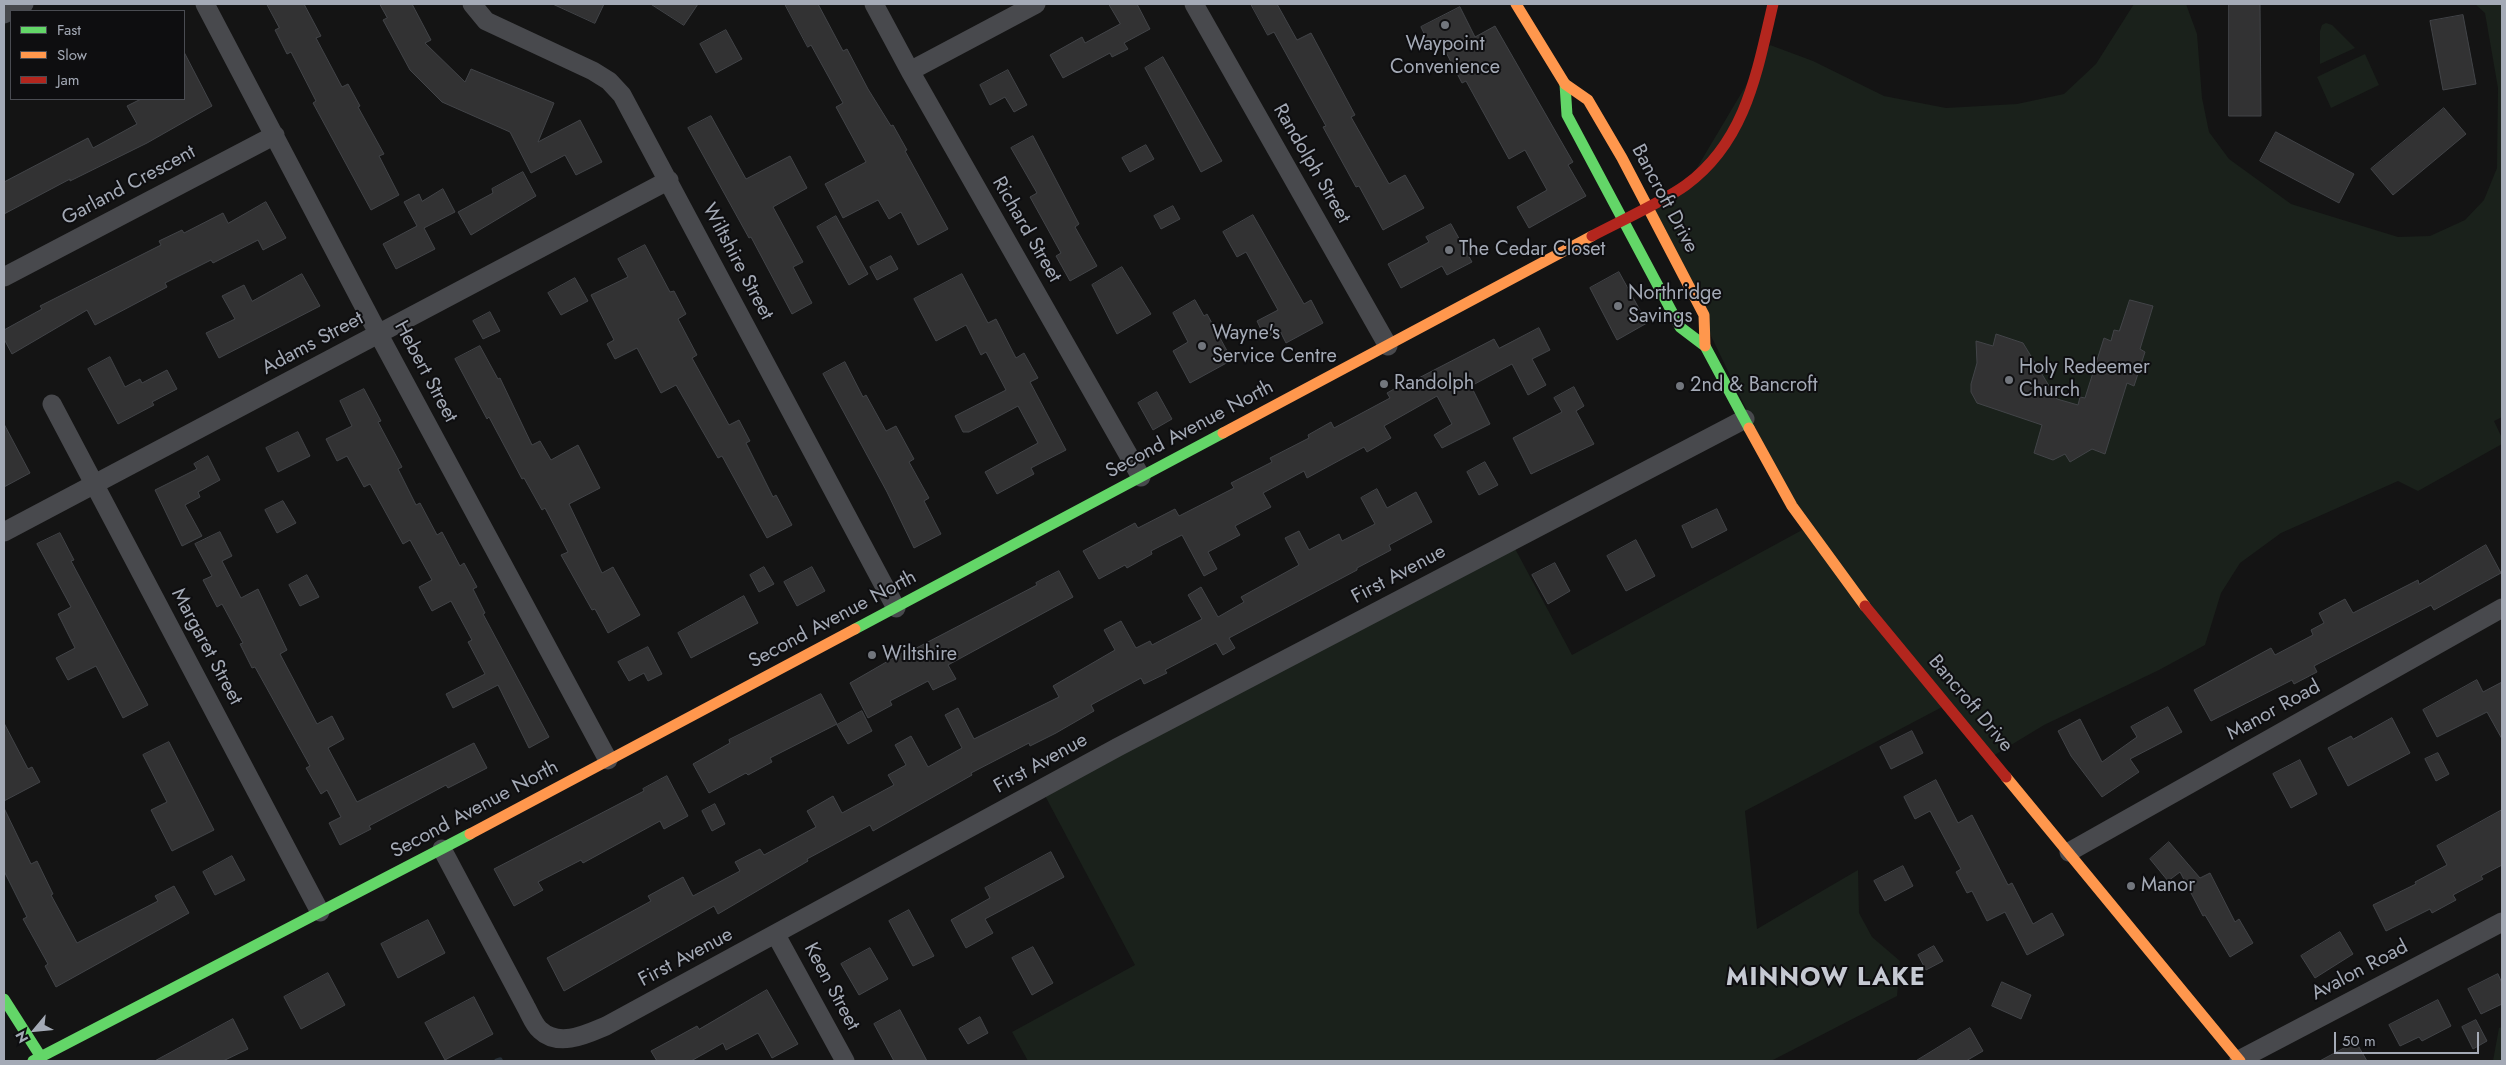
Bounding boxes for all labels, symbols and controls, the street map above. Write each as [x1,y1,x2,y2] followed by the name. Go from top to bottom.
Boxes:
[10,10,185,100] legend
[57,19,81,41] text: Fast
[1439,19,1451,31] marker: Waypoint Convenience
[1390,33,1500,80] place label: Waypoint Convenience
[57,44,87,66] text: Slow
[57,69,80,91] text: Jam
[1267,100,1355,228] street label: Randolph Street
[58,141,200,231] street label: Garland Crescent
[1625,141,1703,257] street label: Bancroft Drive
[986,173,1066,287] street label: Richard Street
[696,200,778,324] street label: Wiltshire Street
[1459,238,1605,262] place label: The Cedar Closet
[1443,244,1455,256] marker: The Cedar Closet
[1628,282,1722,329] place label: Northridge Savings
[1612,300,1624,312] marker: Northridge Savings
[258,307,368,381] street label: Adams Street
[388,317,462,427] street label: Hebert Street
[1212,322,1337,369] place label: Wayne's Service Centre
[1196,340,1208,352] marker: Wayne's Service Centre
[2019,356,2150,403] place label: Holy Redeemer Church
[1394,372,1474,396] place label: Randolph
[1690,374,1818,398] place label: 2nd & Bancroft
[2003,374,2015,386] marker: Holy Redeemer Church
[1102,376,1278,484] street label: Second Avenue North
[1378,378,1390,390] marker: Randolph
[1674,380,1686,392] marker: 2nd & Bancroft
[1348,540,1450,610] street label: First Avenue
[745,566,921,674] street label: Second Avenue North
[165,585,247,709] street label: Margaret Street
[882,643,957,667] place label: Wiltshire
[866,649,878,661] marker: Wiltshire
[1922,651,2018,757] street label: Bancroft Drive
[2223,675,2325,747] street label: Manor Road
[990,728,1092,800] street label: First Avenue
[387,756,563,864] street label: Second Avenue North
[2141,874,2195,898] place label: Manor
[2125,880,2137,892] marker: Manor
[635,923,737,993] street label: First Avenue
[2308,936,2412,1006] street label: Avalon Road
[798,939,864,1035] street label: Keen Street
[1725,964,1927,994] district label: MINNOW LAKE
[10,1005,60,1055] north arrow
[2336,1022,2481,1054] scale bar
[10,1027,33,1047] text: N
[2342,1030,2376,1052] text: 50 m

